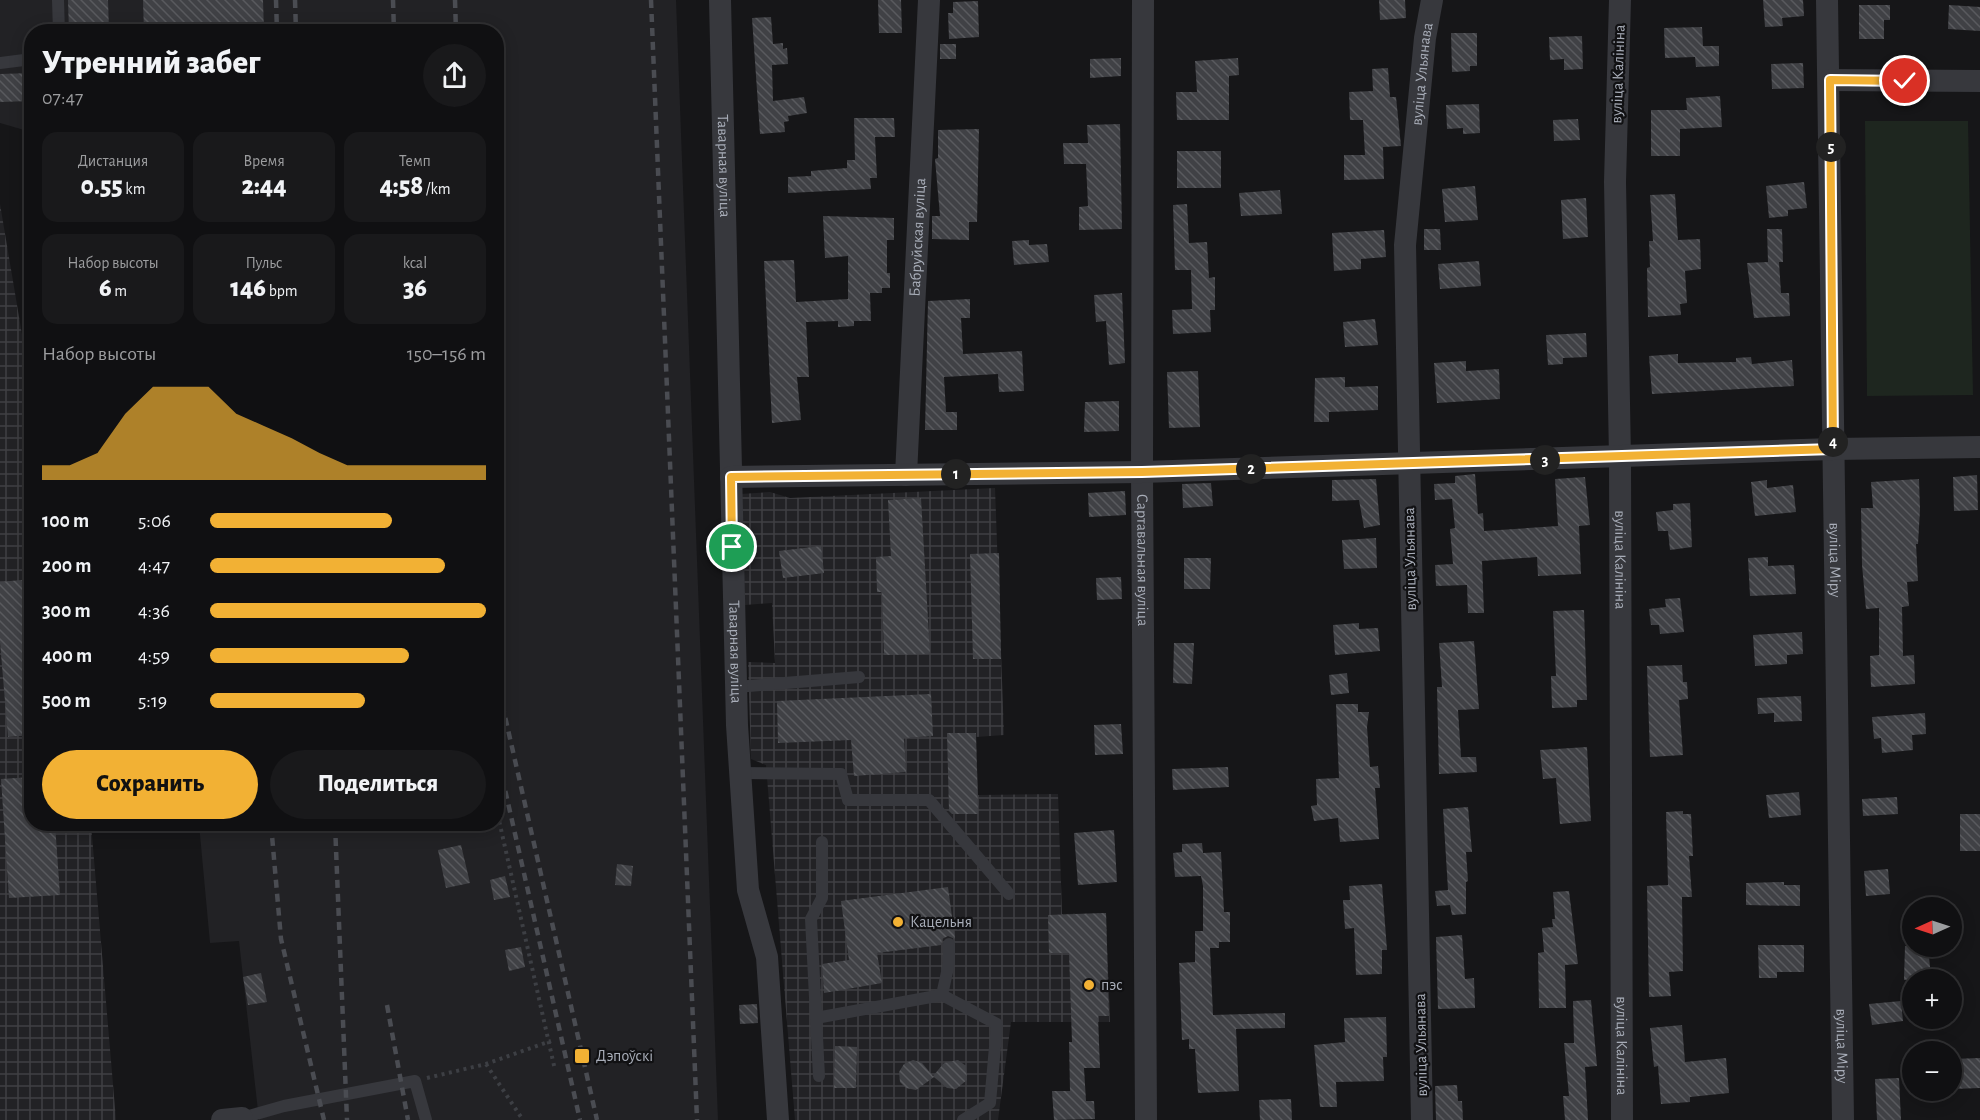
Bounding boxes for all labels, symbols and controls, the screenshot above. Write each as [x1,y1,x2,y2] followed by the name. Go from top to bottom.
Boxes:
[1409,21,1436,126] street label: вуліца Ульянава
[1608,24,1629,124] street label: вуліца Калініна
[423,44,486,107] button: share
[42,47,261,80] text: Утренний забег
[1879,55,1930,106] pin
[1888,64,1921,97] icon: check
[42,88,83,108] text: 07:47
[715,114,733,218] street label: Таварная вуліца
[1816,132,1846,162] pin: 5
[1828,139,1834,155] text: 5
[78,153,148,169] text: Дистанция
[243,153,285,169] text: Время
[399,153,431,169] text: Темп
[81,173,123,199] text: 0.55
[241,173,287,199] text: 2:44
[379,173,423,199] text: 4:58
[907,177,928,297] street label: Бабруйская вуліца
[123,181,145,197] text: km
[423,181,451,197] text: /km
[67,255,159,271] text: Набор высоты
[245,255,283,271] text: Пульс
[403,255,427,271] text: kcal
[99,275,112,301] text: 6
[230,275,266,301] text: 146
[403,275,427,301] text: 36
[112,283,127,299] text: m
[266,283,298,299] text: bpm
[42,344,156,364] text: Набор высоты
[407,344,486,364] text: 150–156 m
[1818,427,1848,457] pin: 4
[1829,434,1837,450] text: 4
[1530,445,1560,475] pin: 3
[1542,452,1548,468] text: 3
[1236,454,1266,484] pin: 2
[941,459,971,489] pin: 1
[1247,461,1255,477] text: 2
[953,466,959,482] text: 1
[1134,494,1151,626] street label: Сартавальная вуліца
[1401,507,1420,611] street label: вуліца Ульянава
[1611,510,1628,609] street label: вуліца Калініна
[42,511,89,531] text: 100 m
[138,511,171,531] text: 5:06
[706,521,757,572] pin
[1826,522,1844,598] street label: вуліца Міру
[715,530,748,563] icon: arrive
[42,556,91,576] text: 200 m
[138,556,170,576] text: 4:47
[726,600,744,704] street label: Таварная вуліца
[42,601,91,621] text: 300 m
[138,601,170,621] text: 4:36
[42,646,92,666] text: 400 m
[138,646,170,666] text: 4:59
[42,691,91,711] text: 500 m
[138,691,167,711] text: 5:19
[42,750,258,819] button: Сохранить
[270,750,486,819] button: Поделиться
[1902,897,1962,957] north arrow
[1902,897,1962,1101] map controls
[910,914,972,930] place label: Кацельня
[891,915,905,929] marker: Кацельня
[1902,969,1962,1029] button: +
[1101,977,1123,993] place label: пэс
[1082,978,1096,992] marker: пэс
[1412,993,1431,1097] street label: вуліца Ульянава
[1613,996,1630,1095] street label: вуліца Калініна
[1832,1008,1850,1084] street label: вуліца Міру
[1902,1041,1962,1101] button: −
[573,1047,591,1065] marker: Дэпоўскі
[596,1048,653,1065] place label: Дэпоўскі

